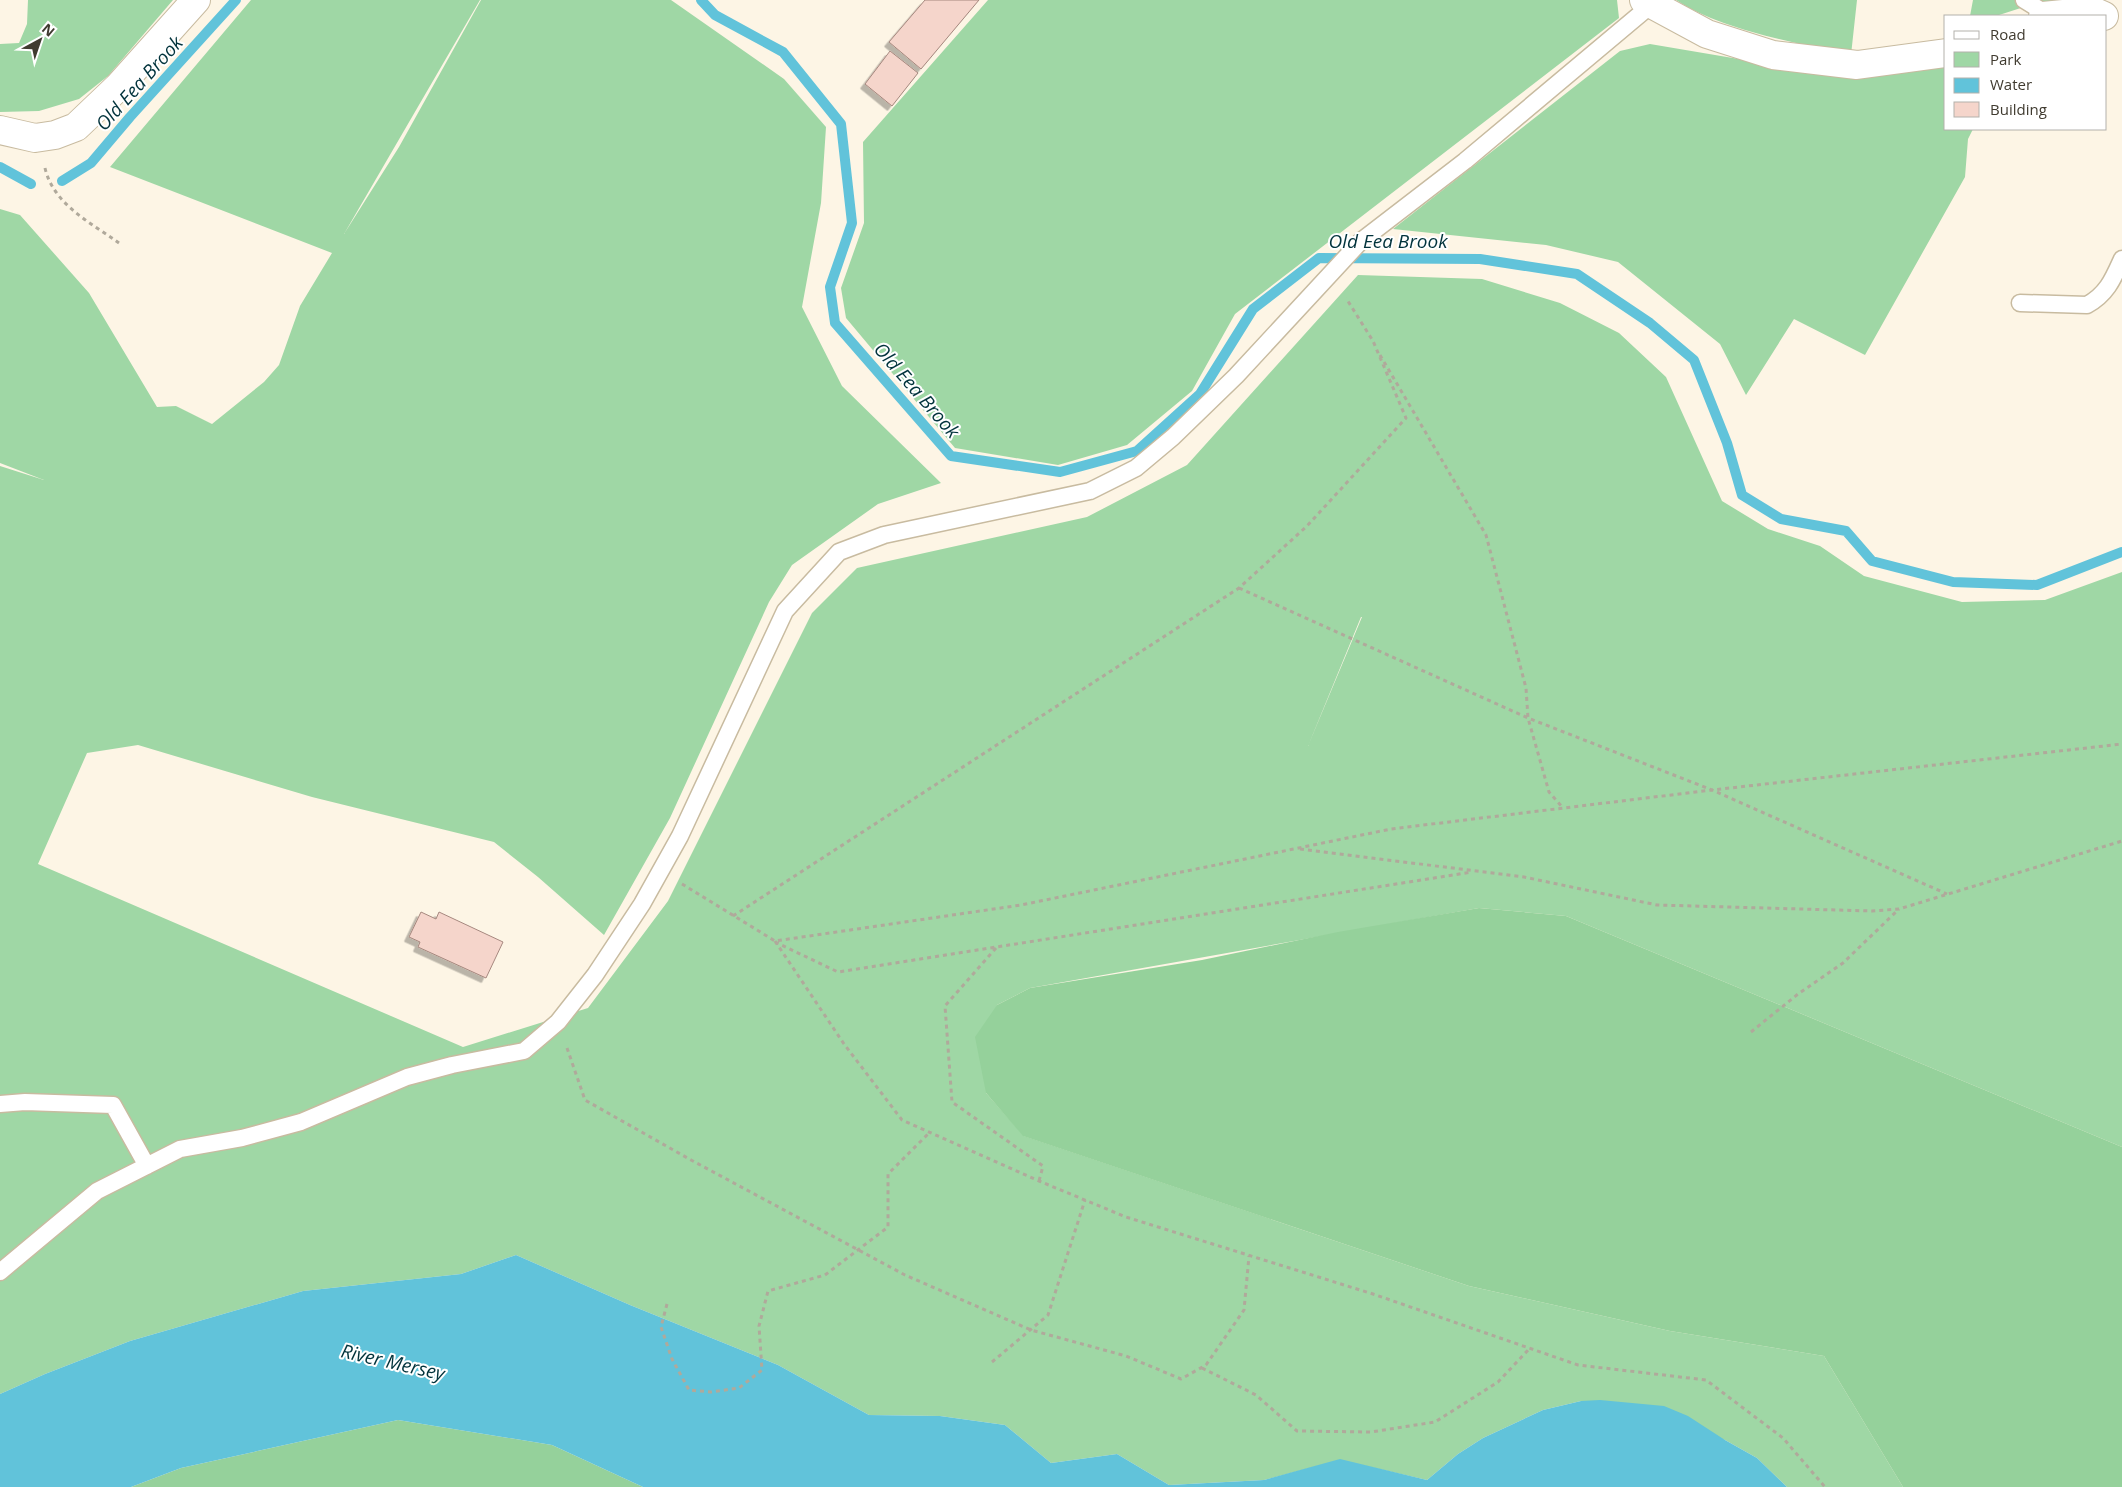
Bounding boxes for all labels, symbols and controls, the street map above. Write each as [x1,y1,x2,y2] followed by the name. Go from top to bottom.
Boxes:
[15,15,65,65] north arrow
[1944,15,2107,130] legend
[38,19,59,41] text: N
[1990,24,2026,44] text: Road
[90,30,189,136] water label: Old Eea Brook
[1990,49,2021,69] text: Park
[1990,74,2032,94] text: Water
[1990,99,2047,119] text: Building
[1329,228,1448,254] water label: Old Eea Brook
[868,337,966,444] water label: Old Eea Brook
[339,1337,449,1387] water label: River Mersey

